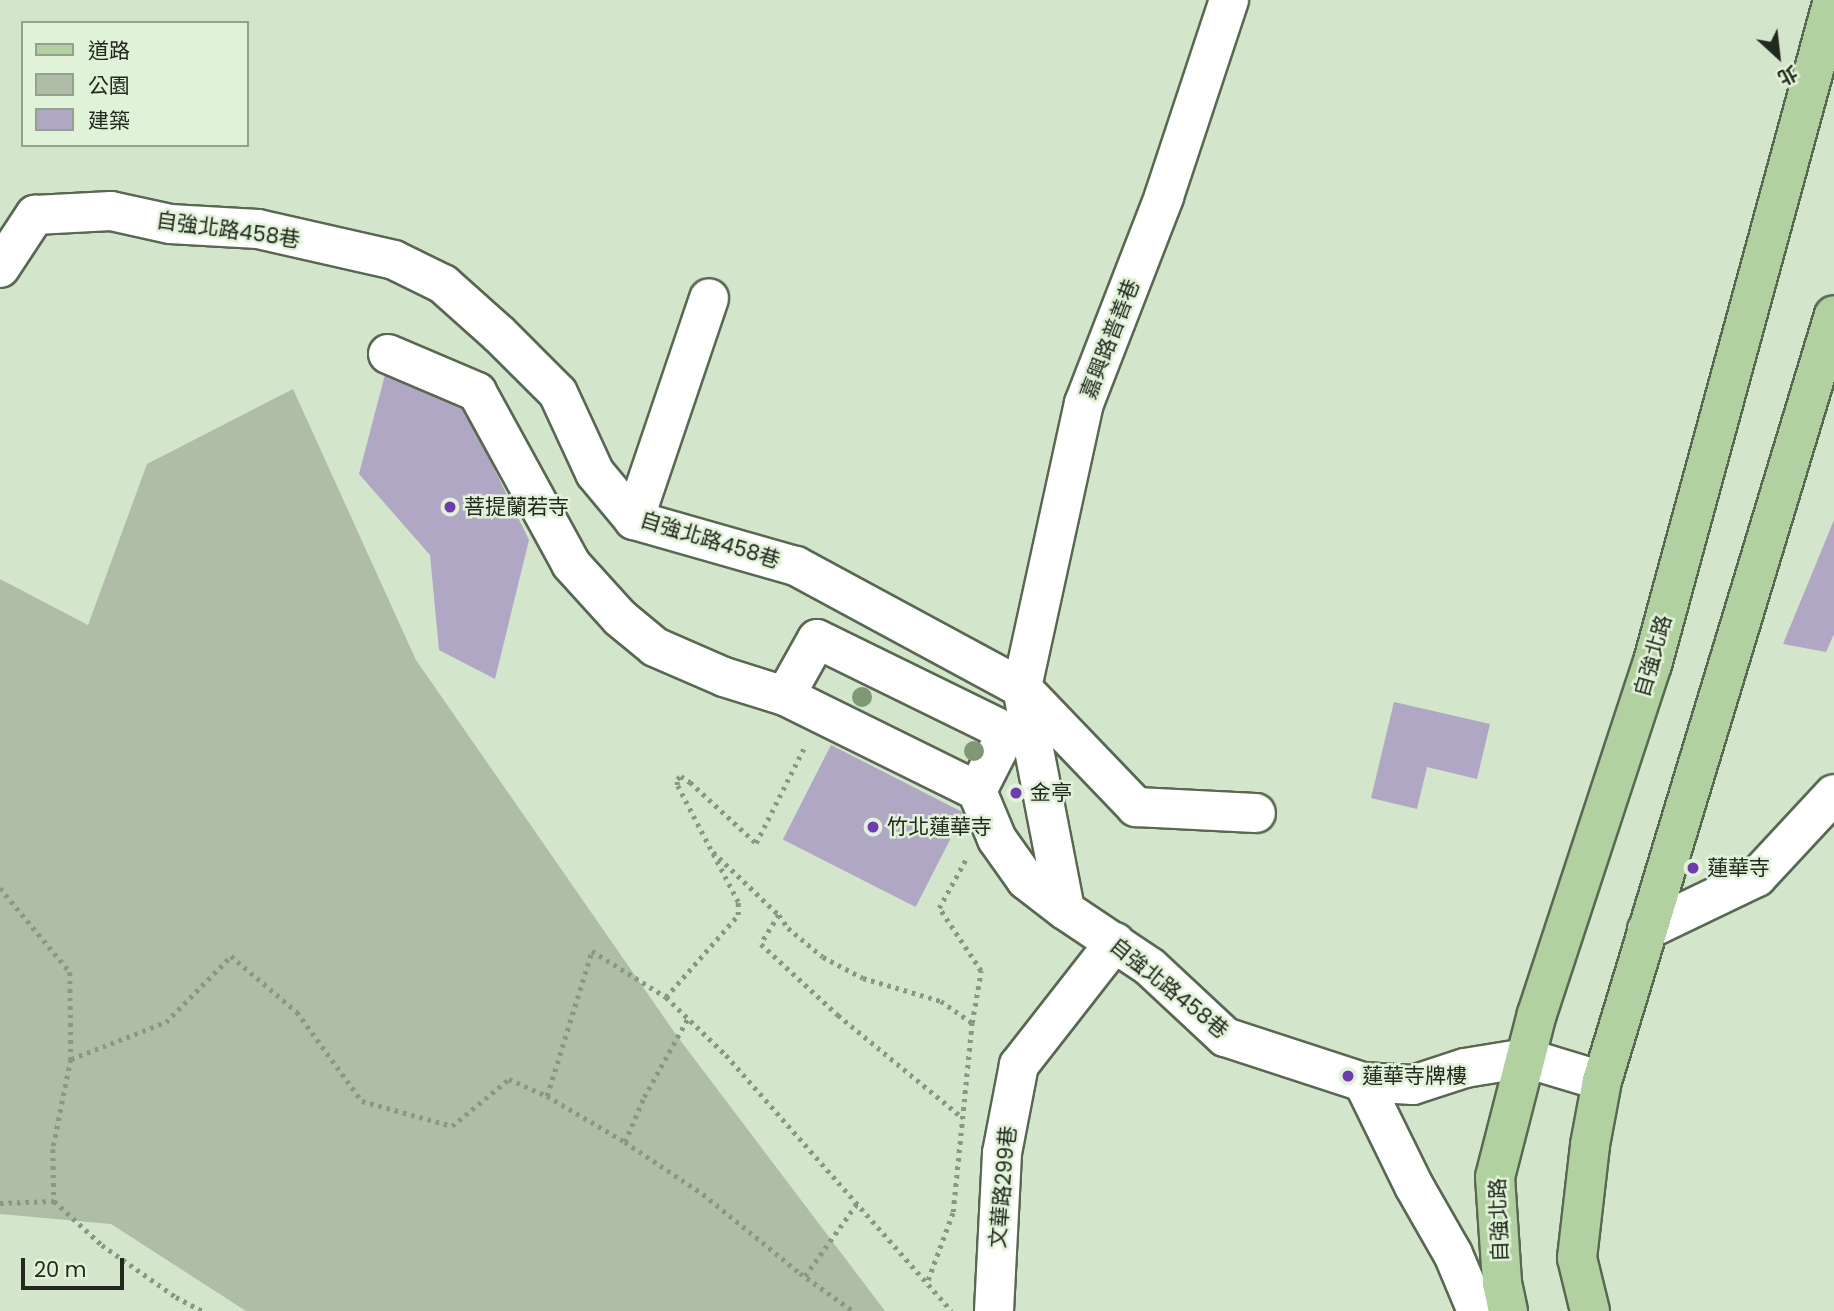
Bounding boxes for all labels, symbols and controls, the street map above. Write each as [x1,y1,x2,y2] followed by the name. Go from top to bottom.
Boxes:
[21,21,248,147] legend
[1743,21,1813,91] north arrow
[88,36,130,65] text: 道路
[1773,59,1802,91] text: 北
[88,71,130,100] text: 公園
[88,106,130,135] text: 建築
[155,207,301,253] street label: 自強北路458巷
[1076,276,1144,402] street label: 嘉興路普善巷
[464,494,569,520] place label: 菩提蘭若寺
[442,499,458,515] marker: 菩提蘭若寺
[637,507,783,573] street label: 自強北路458巷
[1629,612,1677,700] street label: 自強北路
[1030,780,1072,806] place label: 金亭
[1008,785,1024,801] marker: 金亭
[887,814,992,840] place label: 竹北蓮華寺
[865,819,881,835] marker: 竹北蓮華寺
[1707,855,1770,881] place label: 蓮華寺
[1685,860,1701,876] marker: 蓮華寺
[1105,933,1233,1043] street label: 自強北路458巷
[1362,1063,1467,1089] place label: 蓮華寺牌樓
[1340,1068,1356,1084] marker: 蓮華寺牌樓
[985,1125,1021,1249] street label: 文華路299巷
[1485,1178,1513,1262] street label: 自強北路
[24,1244,128,1288] scale bar
[34,1255,87,1284] text: 20 m

